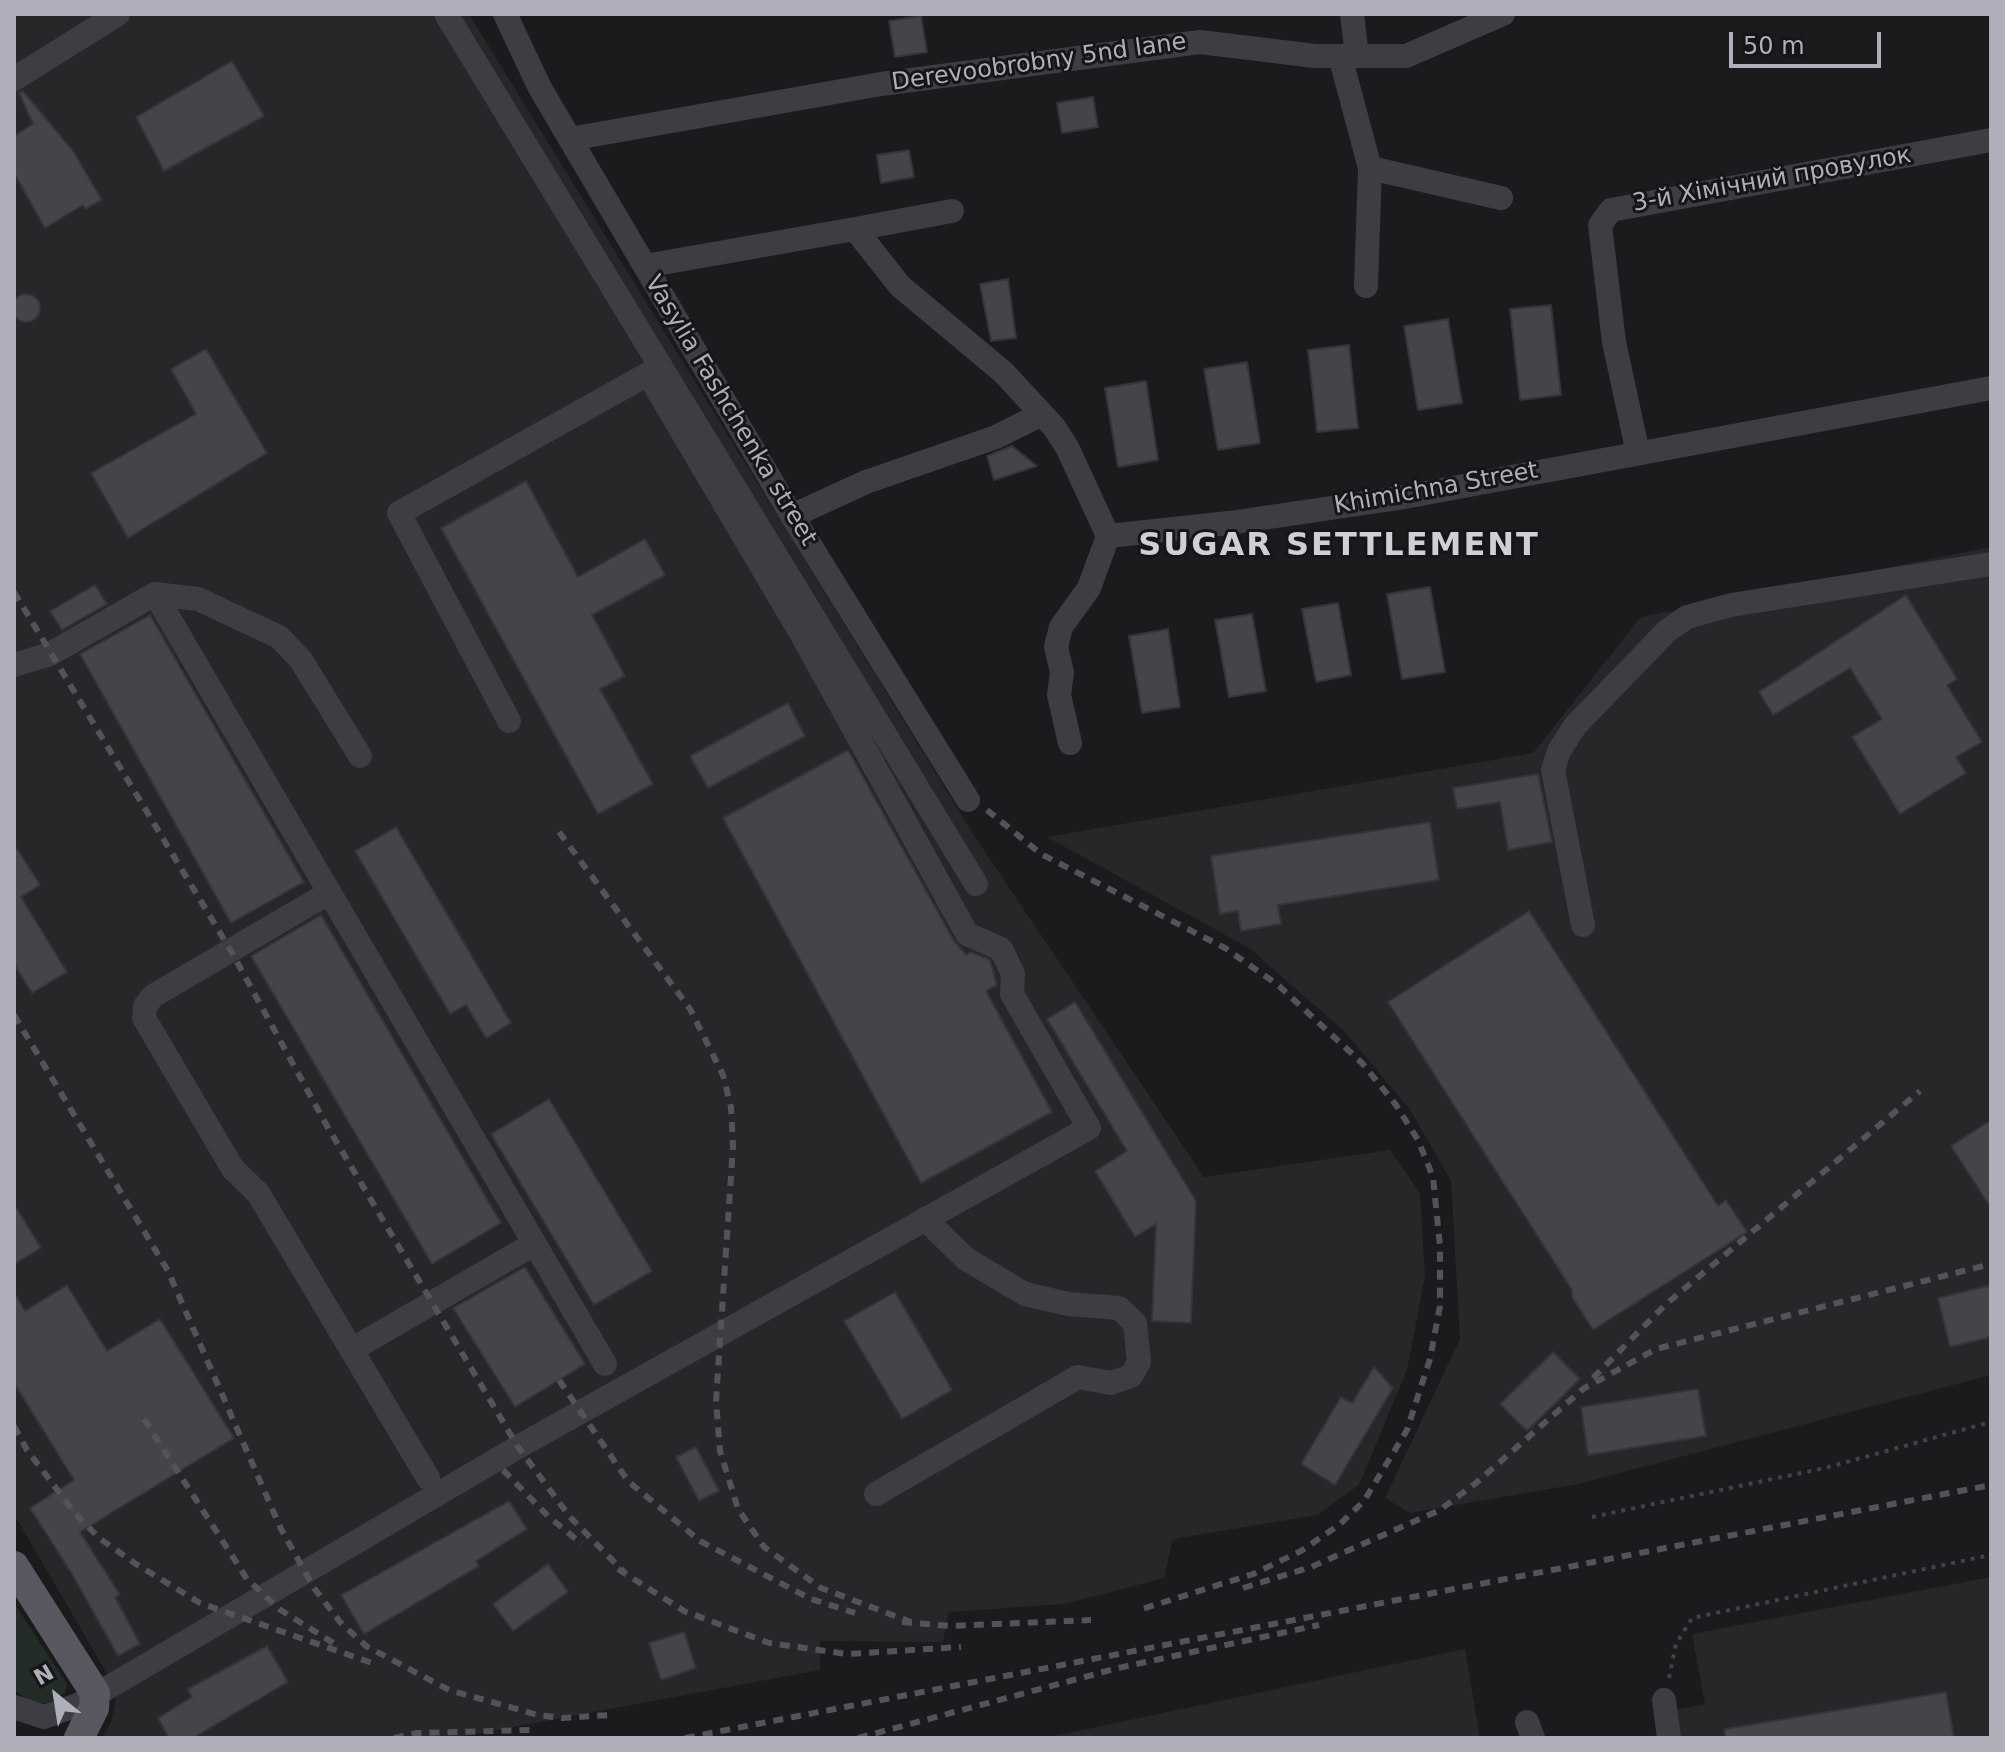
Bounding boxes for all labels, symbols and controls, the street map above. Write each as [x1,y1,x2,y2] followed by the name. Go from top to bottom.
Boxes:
[1733,16,1885,66] scale bar
[890,28,1188,98] street label: Derevoobrobny 5nd lane
[1743,32,1805,60] text: 50 m
[1631,141,1913,219] street label: 3-й Хімічний провулок
[638,271,822,551] street label: Vasylia Fashchenka street
[1332,457,1540,521] street label: Khimichna Street
[1138,528,1540,566] district label: SUGAR SETTLEMENT
[16,1656,96,1736] north arrow
[30,1659,58,1690] text: N

